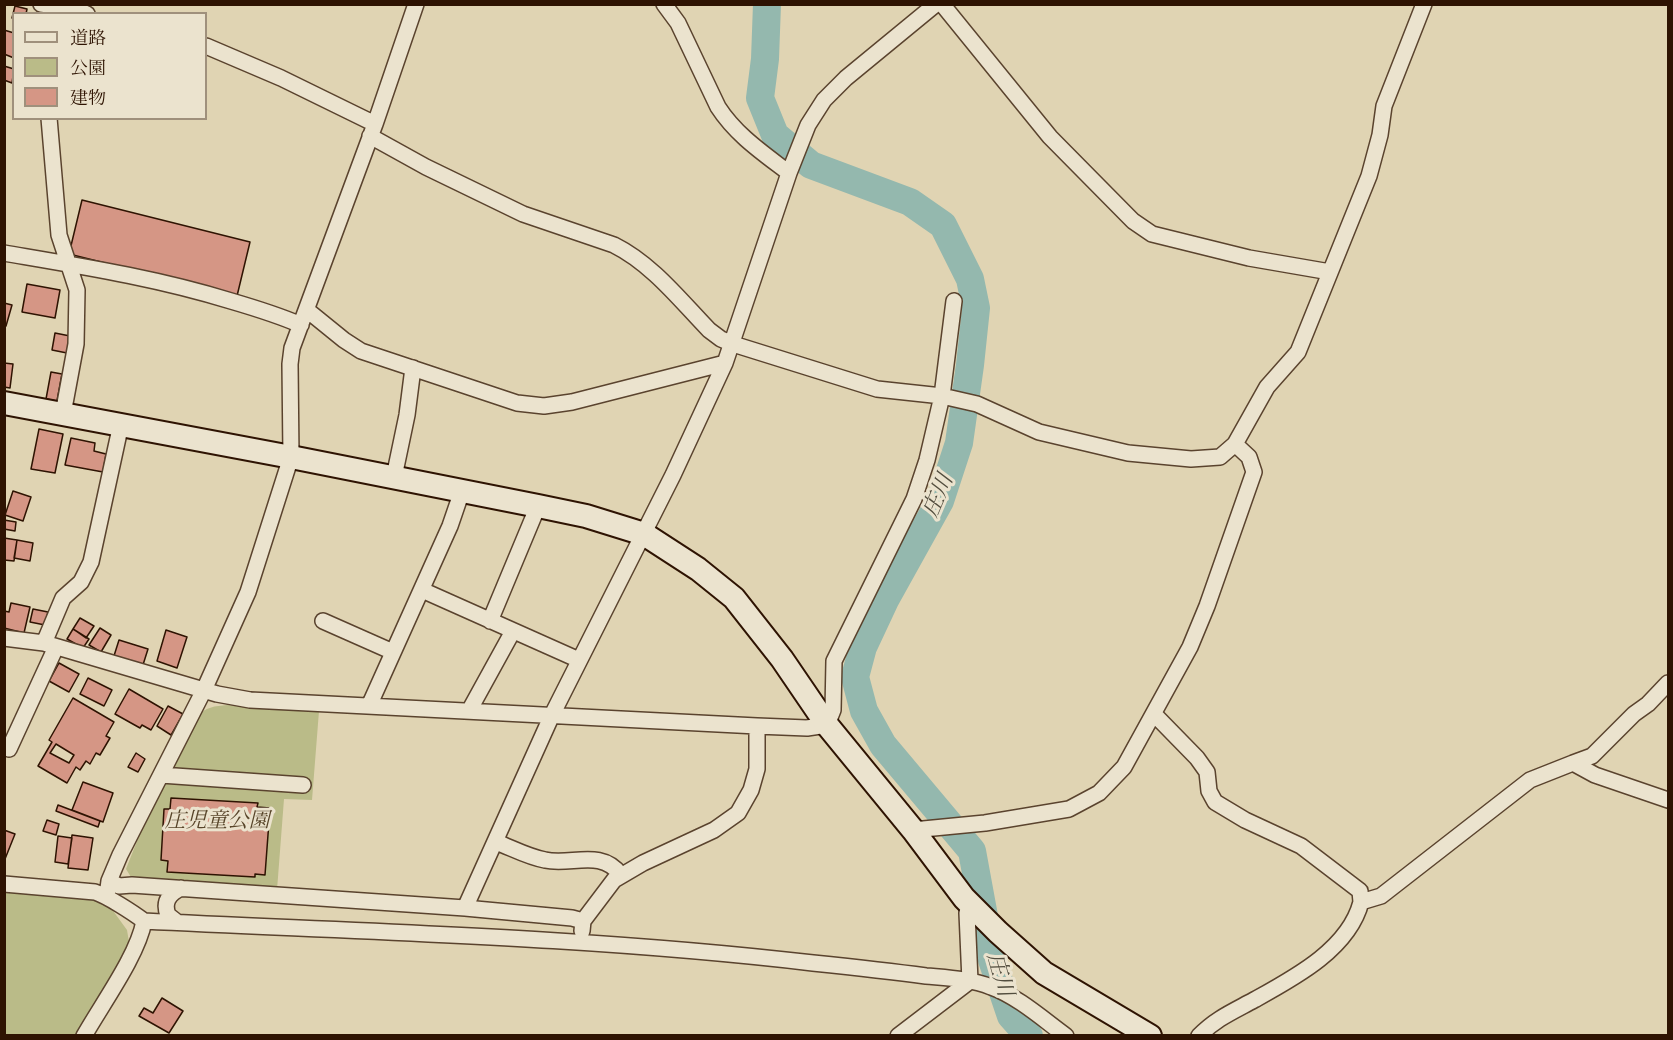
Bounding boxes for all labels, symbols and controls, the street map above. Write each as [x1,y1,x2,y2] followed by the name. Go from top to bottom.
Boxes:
[12,12,207,120] legend
[70,24,106,51] text: 道路
[70,54,106,81] text: 公園
[70,84,106,111] text: 建物
[918,471,960,521] water label: 庄川
[165,809,269,835] park label: 庄児童公園
[980,950,1018,1000] water label: 庄川

